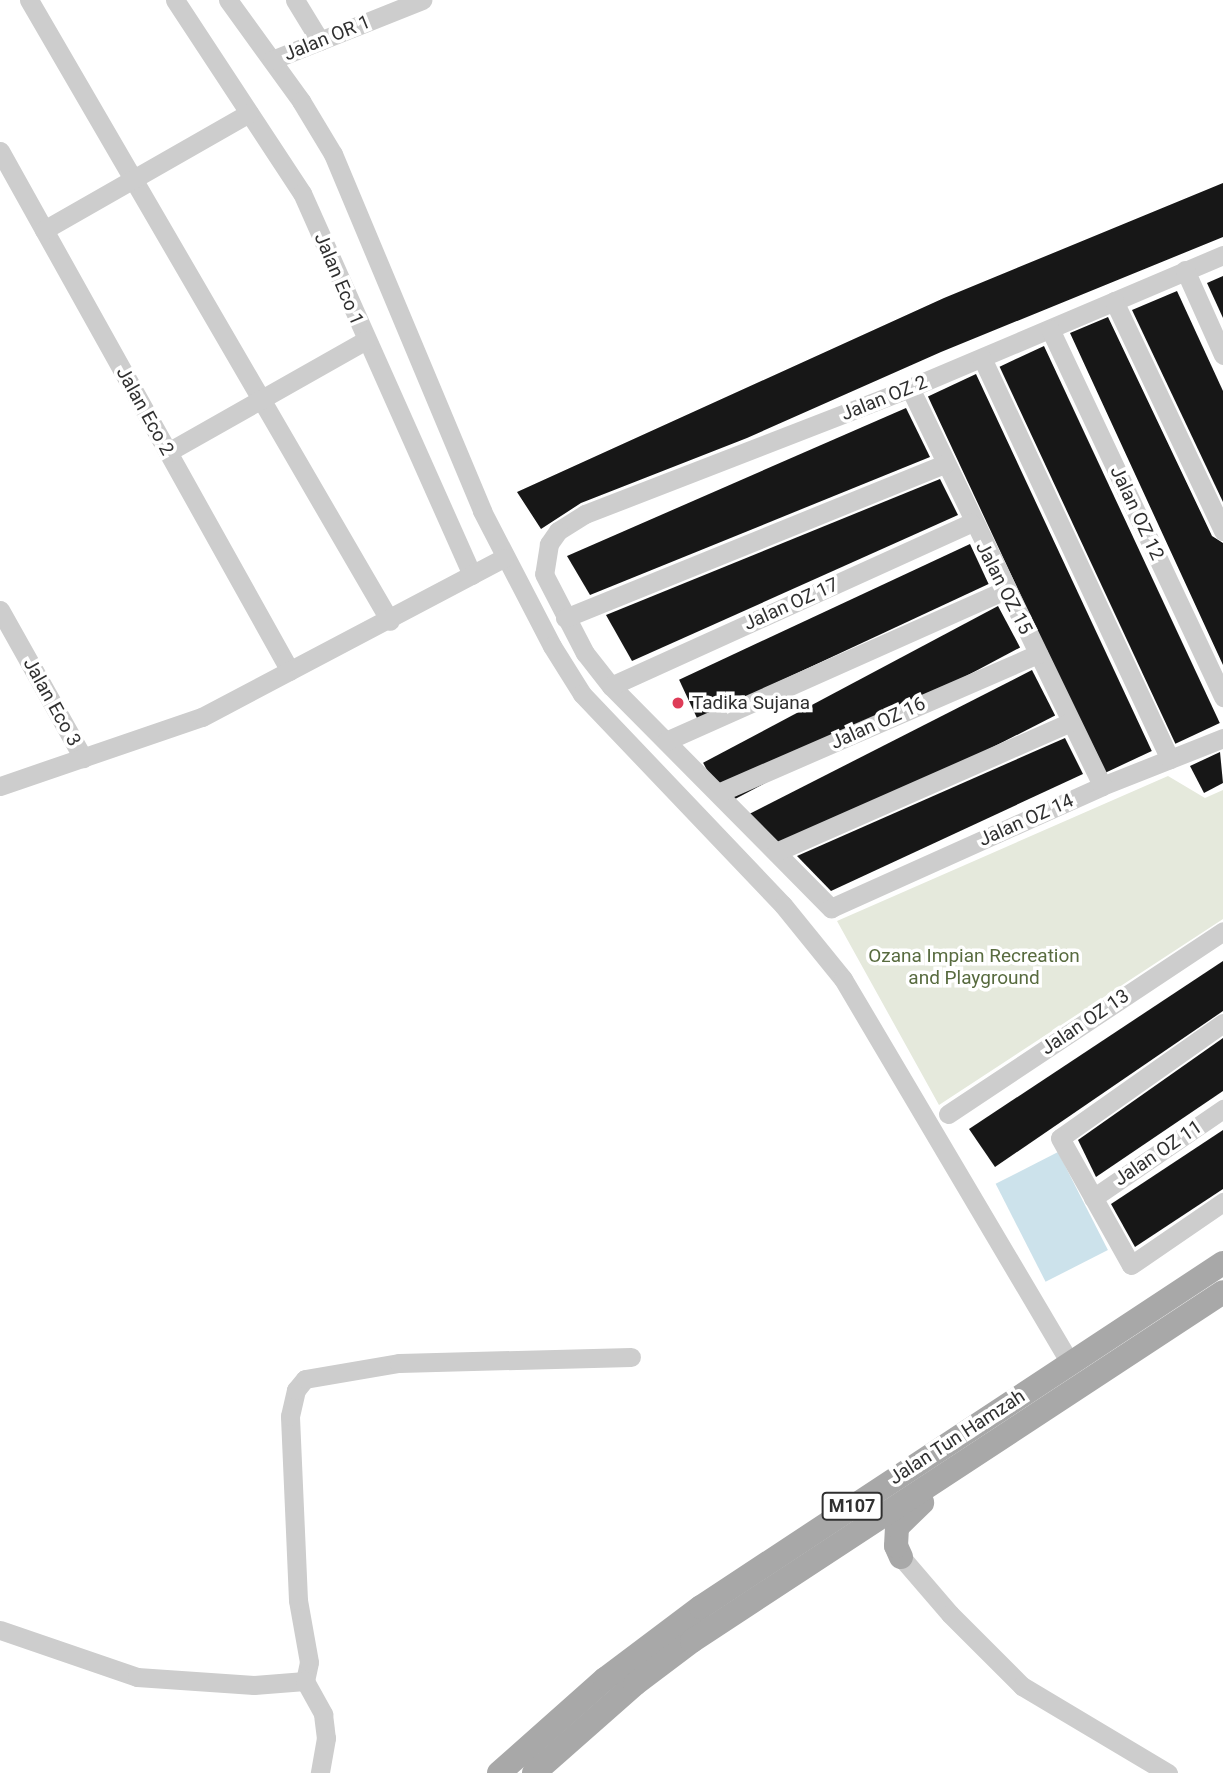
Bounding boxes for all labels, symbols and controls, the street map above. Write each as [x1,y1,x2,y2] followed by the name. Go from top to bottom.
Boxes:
[280,10,374,66] street label: Jalan OR 1
[309,230,369,328] street label: Jalan Eco 1
[111,363,179,459] street label: Jalan Eco 2
[838,370,930,426] street label: Jalan OZ 2
[1105,462,1169,564] street label: Jalan OZ 12
[971,538,1037,638] street label: Jalan OZ 15
[740,573,842,635] street label: Jalan OZ 17
[18,654,86,750] street label: Jalan Eco 3
[692,692,810,714] place label: Tadika Sujana
[827,692,929,754] street label: Jalan OZ 16
[670,695,686,711] marker: Tadika Sujana
[975,789,1077,851] street label: Jalan OZ 14
[868,945,1080,989] park label: Ozana Impian Recreation and Playground
[1037,984,1133,1060] street label: Jalan OZ 13
[1110,1115,1206,1191] street label: Jalan OZ 11
[885,1384,1029,1490] street label: Jalan Tun Hamzah
[820,1492,884,1520] road number: M107

